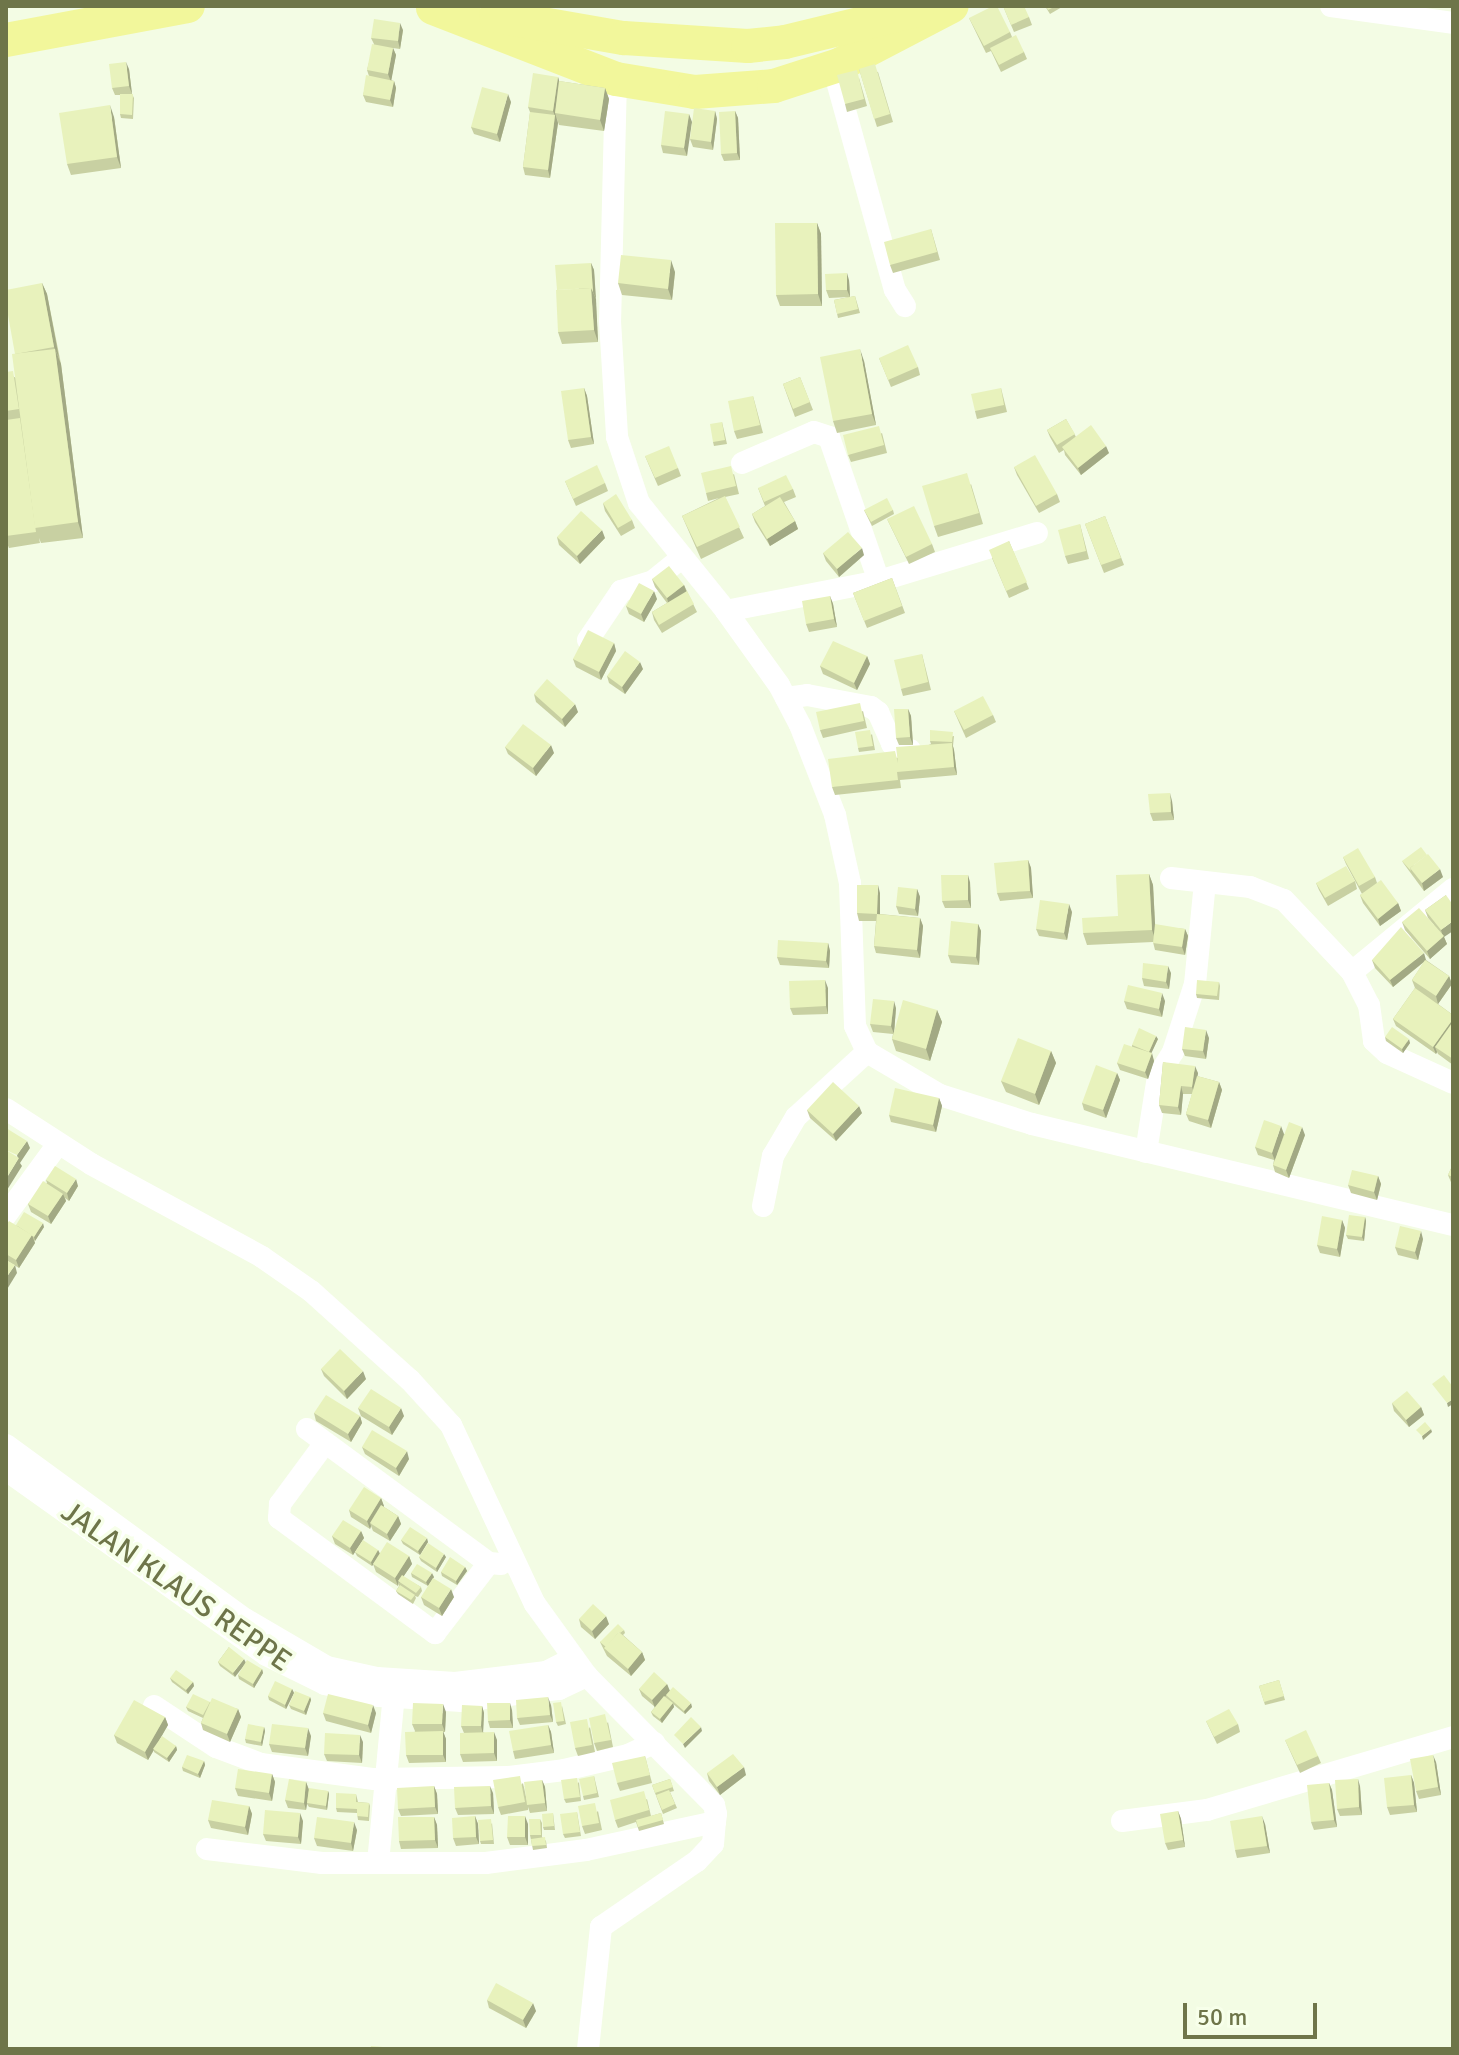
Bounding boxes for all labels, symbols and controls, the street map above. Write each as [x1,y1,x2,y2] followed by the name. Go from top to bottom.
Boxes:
[54,1494,298,1680] street label: JALAN KLAUS REPPE
[1187,1987,1321,2037] scale bar
[1197,2002,1247,2032] text: 50 m

